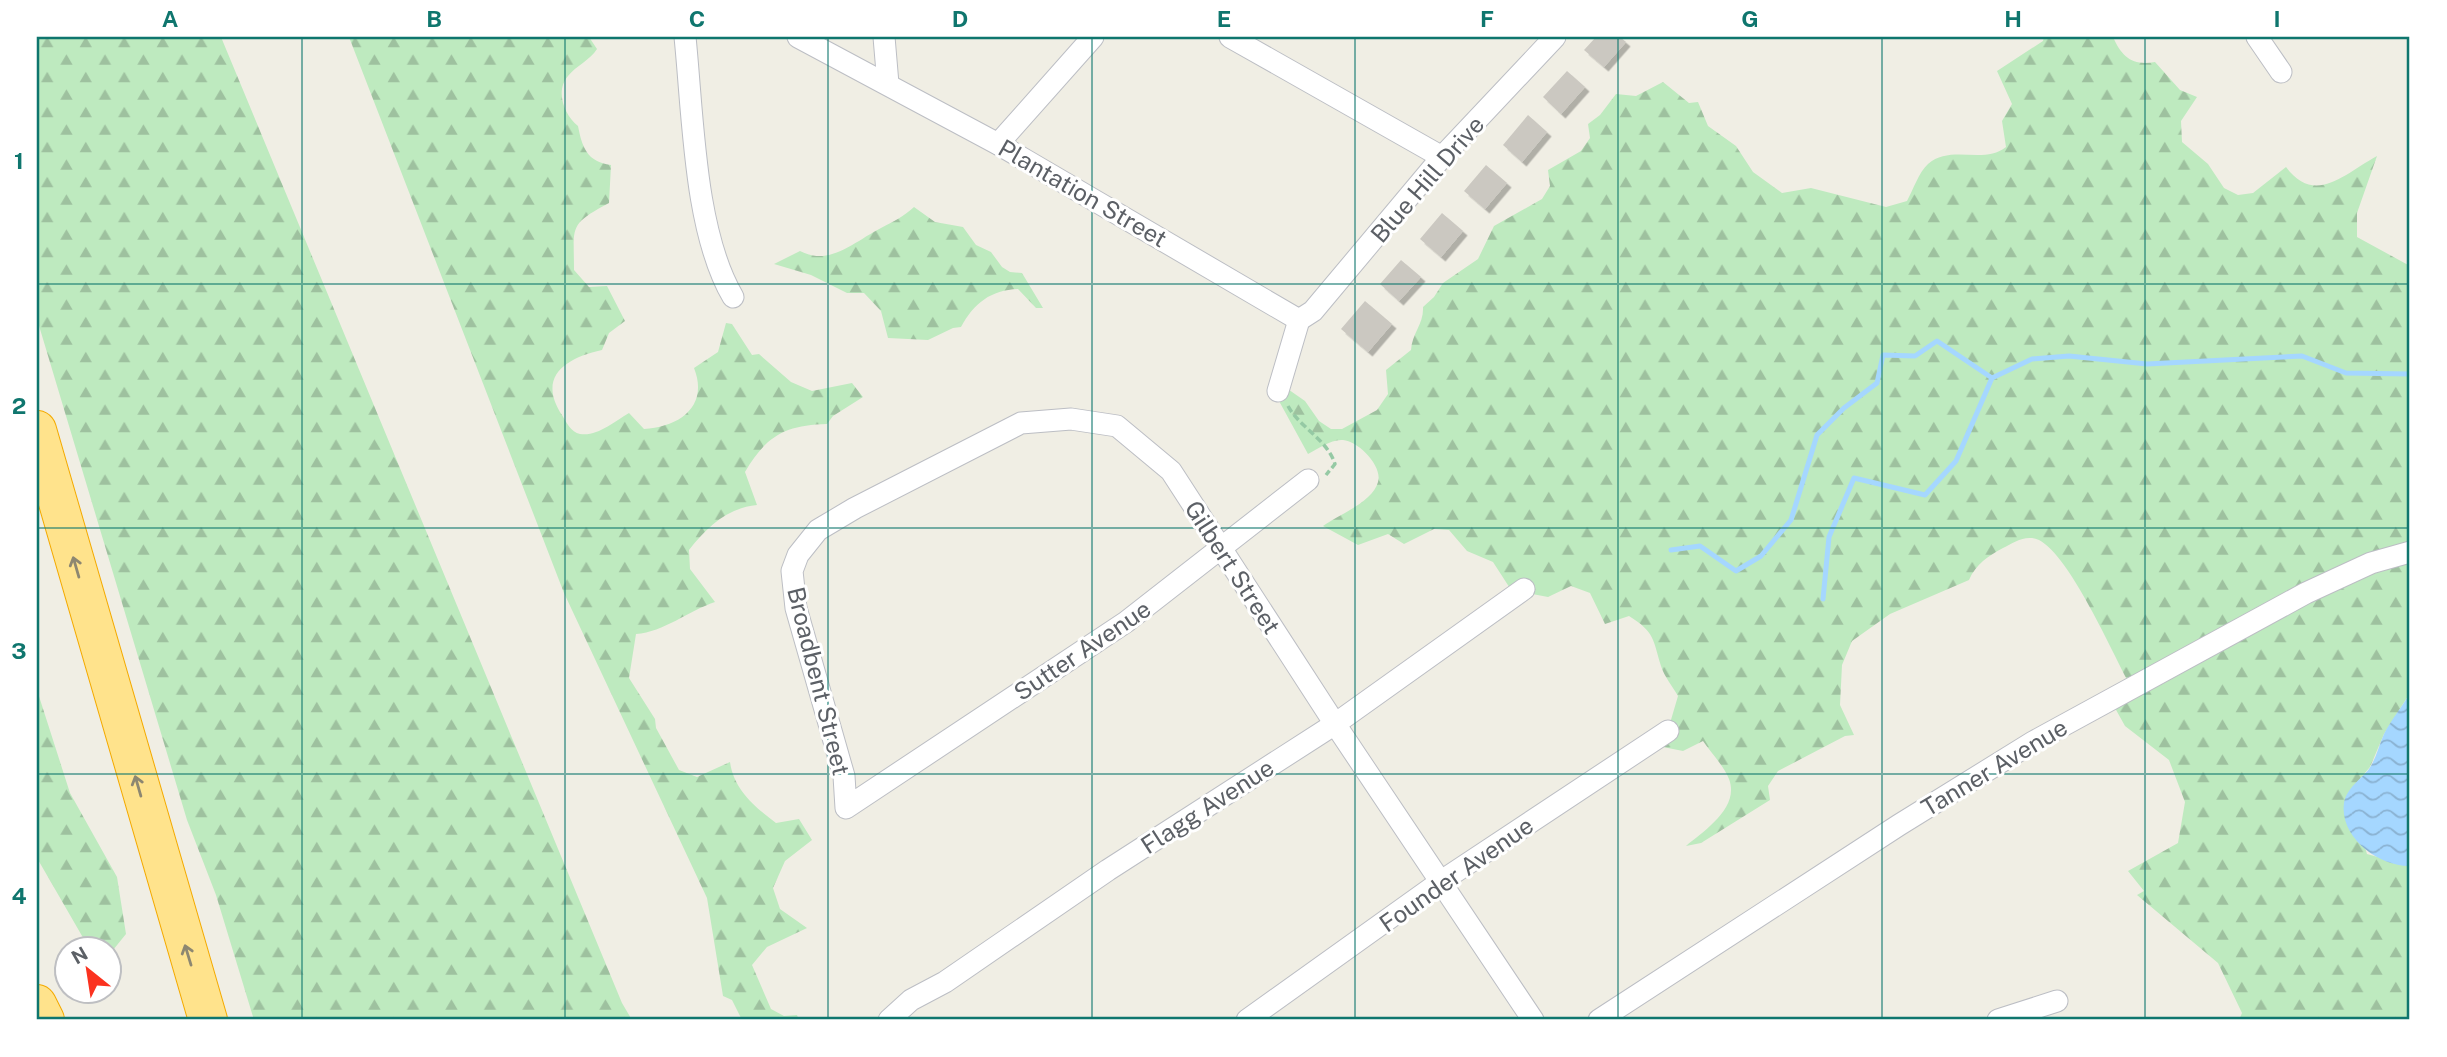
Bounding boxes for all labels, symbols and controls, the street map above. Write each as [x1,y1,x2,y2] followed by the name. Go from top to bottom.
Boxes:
[162,5,179,32] text: A
[426,5,442,32] text: B
[689,5,705,32] text: C
[952,5,968,32] text: D
[1217,5,1231,32] text: E
[1480,5,1494,32] text: F
[1741,5,1759,32] text: G
[2004,5,2022,32] text: H
[2273,5,2281,32] text: I
[1365,110,1489,248] street label: Blue Hill Drive
[994,133,1172,253] street label: Plantation Street
[14,147,24,174] text: 1
[12,392,26,419] text: 2
[1180,495,1286,639] street label: Gilbert Street
[68,556,81,578] one-way arrow
[782,584,856,778] street label: Broadbent Street
[1009,594,1155,706] street label: Sutter Avenue
[11,637,27,664] text: 3
[1916,712,2072,822] street label: Tanner Avenue
[1135,753,1279,859] street label: Flagg Avenue
[131,775,144,797] one-way arrow
[1374,811,1538,937] street label: Founder Avenue
[11,882,27,909] text: 4
[52,934,122,1004] north arrow
[68,942,91,969] text: N
[181,944,194,966] one-way arrow

